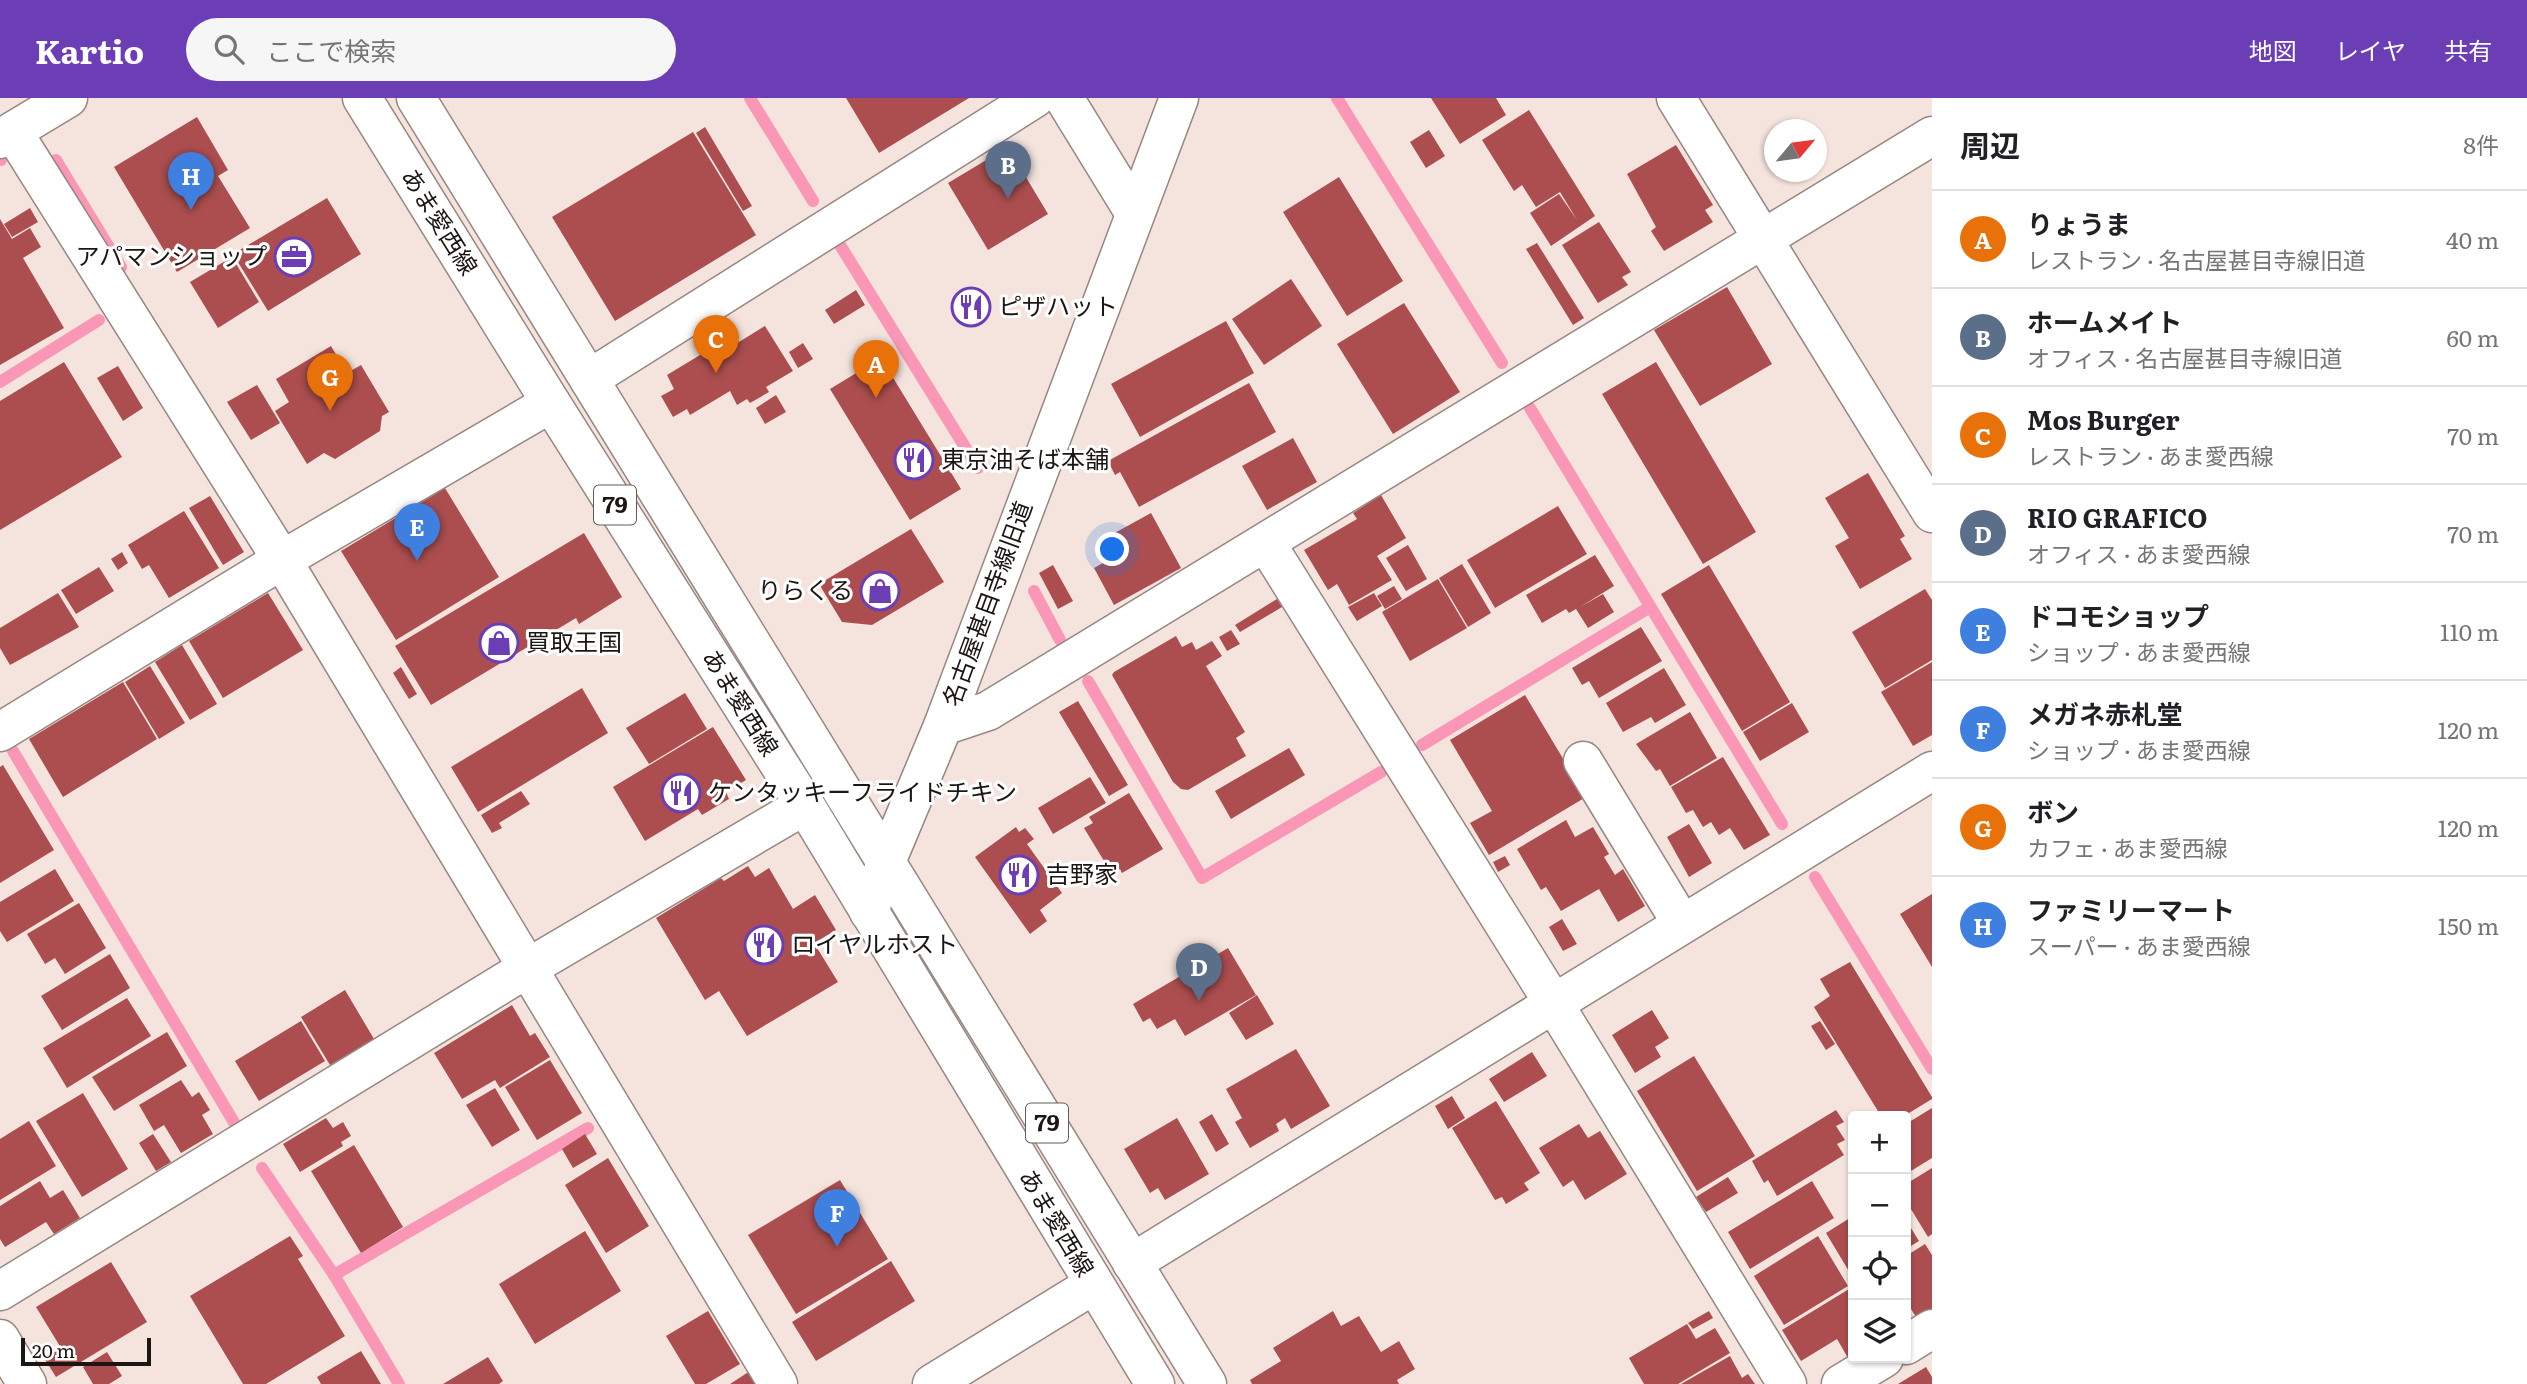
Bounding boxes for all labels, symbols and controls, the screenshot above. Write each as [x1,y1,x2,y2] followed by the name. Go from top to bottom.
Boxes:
[186,18,676,81] search box
[35,25,144,74] text: Kartio
[210,30,248,68] icon: search
[266,30,396,69] text: ここで検索
[2249,32,2297,67] text: 地図
[2335,32,2406,67] text: レイヤ
[2444,32,2492,67] text: 共有
[1764,119,1827,182] north arrow
[1960,122,2020,166] text: 周辺
[2463,127,2499,161] text: 8件
[985,141,1031,199] pin: B
[168,152,214,210] pin: H
[394,161,488,281] street label: あま愛西線
[2027,203,2131,242] text: りょうま
[1974,222,1992,256] text: A
[2446,222,2499,256] text: 40 m
[273,236,315,278] office icon: アパマンショップ
[75,237,267,272] place label: アパマンショップ
[2027,242,2366,276] text: レストラン · 名古屋甚目寺線旧道
[950,286,992,328] restaurant icon: ピザハット
[998,287,1118,322] place label: ピザハット
[2027,301,2182,340] text: ホームメイト
[693,315,739,373] pin: C
[1975,320,1991,354] text: B
[2446,320,2499,354] text: 60 m
[853,340,899,398] pin: A
[2027,340,2342,374] text: オフィス · 名古屋甚目寺線旧道
[307,353,353,411] pin: G
[2027,399,2180,438] text: Mos Burger
[1975,418,1991,452] text: C
[2447,418,2499,452] text: 70 m
[2027,438,2274,472] text: レストラン · あま愛西線
[893,439,935,481] restaurant icon: 東京油そば本舗
[941,440,1109,475] place label: 東京油そば本舗
[594,486,636,524] road number: 79
[932,496,1039,711] street label: 名古屋甚目寺線旧道
[2027,497,2207,536] text: RIO GRAFICO
[394,503,440,561] pin: E
[1974,516,1992,550] text: D
[2447,516,2499,550] text: 70 m
[1095,532,1129,566] your location
[2027,536,2250,570] text: オフィス · あま愛西線
[859,570,901,612] shop icon: りらくる
[757,571,853,606] place label: りらくる
[2027,595,2209,634] text: ドコモショップ
[1975,614,1991,648] text: E
[2440,614,2499,648] text: 110 m
[478,622,520,664] shop icon: 買取王国
[526,623,622,658] place label: 買取王国
[2027,634,2251,668] text: ショップ · あま愛西線
[695,642,789,762] street label: あま愛西線
[2027,693,2183,732] text: メガネ赤札堂
[1976,712,1990,746] text: F
[2438,712,2499,746] text: 120 m
[2027,732,2251,766] text: ショップ · あま愛西線
[660,772,702,814] restaurant icon: ケンタッキーフライドチキン
[708,773,1017,808] place label: ケンタッキーフライドチキン
[2027,791,2079,830] text: ボン
[1974,810,1992,844] text: G
[2438,810,2499,844] text: 120 m
[2027,830,2228,864] text: カフェ · あま愛西線
[998,854,1040,896] restaurant icon: 吉野家
[1046,855,1118,890] place label: 吉野家
[2027,889,2235,928] text: ファミリーマート
[1973,908,1993,942] text: H
[2438,908,2499,942] text: 150 m
[743,924,785,966] restaurant icon: ロイヤルホスト
[791,925,958,960] place label: ロイヤルホスト
[2027,928,2251,962] text: スーパー · あま愛西線
[1176,943,1222,1001] pin: D
[1026,1104,1068,1142] road number: 79
[1848,1111,1911,1363] map controls
[1848,1111,1911,1174] button: +
[1012,1161,1104,1282] street label: あま愛西線
[1848,1174,1911,1237] button: −
[814,1189,860,1247] pin: F
[1848,1237,1911,1300] button: locate
[1848,1300,1911,1363] button: layers
[21,1335,150,1367] scale bar
[32,1336,75,1364] text: 20 m

